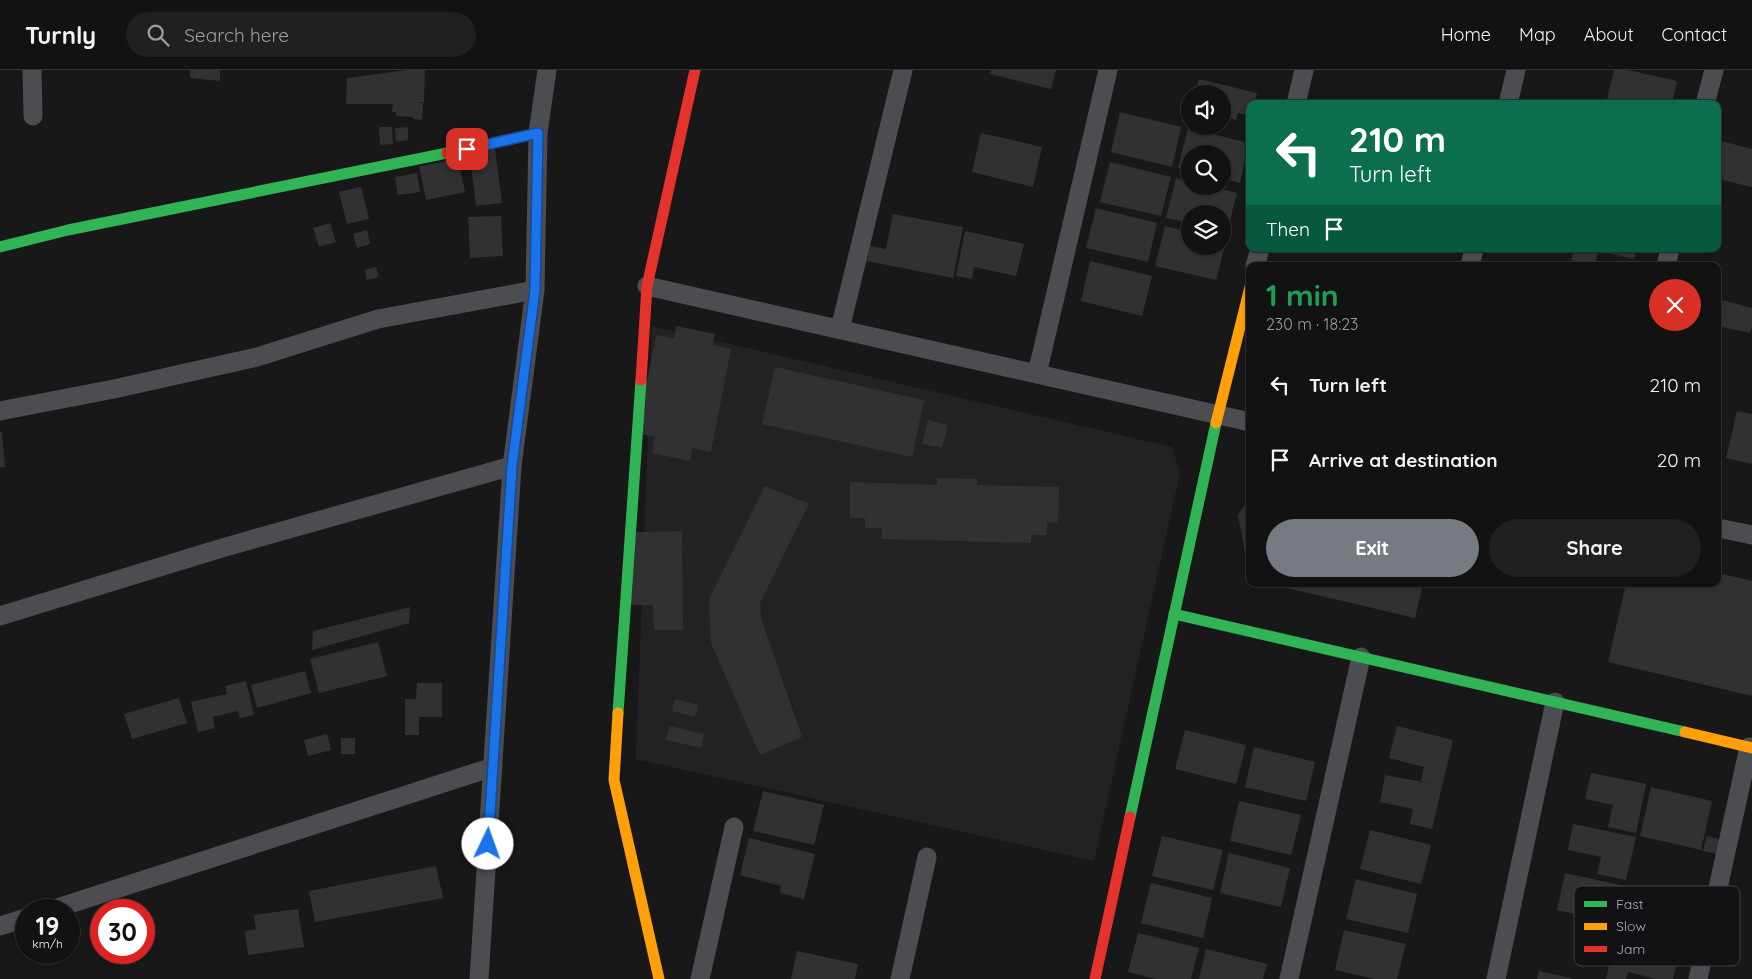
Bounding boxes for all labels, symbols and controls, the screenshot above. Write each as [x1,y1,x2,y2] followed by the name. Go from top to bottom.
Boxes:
[126,12,476,57] search box
[25,20,96,50] text: Turnly
[144,21,172,49] icon: search
[184,23,289,47] text: Search here
[1441,23,1491,46] text: Home
[1519,23,1556,46] text: Map
[1584,23,1634,46] text: About
[1662,23,1727,46] text: Contact
[1181,85,1231,255] map controls
[1181,85,1231,135] button: sound
[1349,117,1446,161] text: 210 m
[1266,120,1331,185] icon: left
[446,128,488,170] pin
[453,135,481,163] icon: arrive
[1181,145,1231,195] button: search
[1349,160,1432,188] text: Turn left
[1181,205,1231,255] button: layers
[1320,215,1348,243] icon: arrive
[1266,217,1310,241] text: Then
[1266,276,1339,314] text: 1 min
[1649,279,1701,331] button: close
[1266,314,1358,334] text: 230 m · 18:23
[1266,371,1294,399] icon: left
[1309,373,1387,397] text: Turn left
[1650,373,1701,397] text: 210 m
[1266,446,1294,474] icon: arrive
[1309,448,1498,472] text: Arrive at destination
[1657,448,1701,472] text: 20 m
[1266,519,1479,577] button: Exit
[1489,519,1701,577] button: Share
[461,817,513,869] position arrow
[1574,886,1740,966] legend
[1616,895,1644,913] text: Fast
[90,899,155,964] speed limit sign: 30
[36,910,59,941] text: 19
[1616,917,1646,935] text: Slow
[32,936,63,951] text: km/h
[1616,940,1645,958] text: Jam

